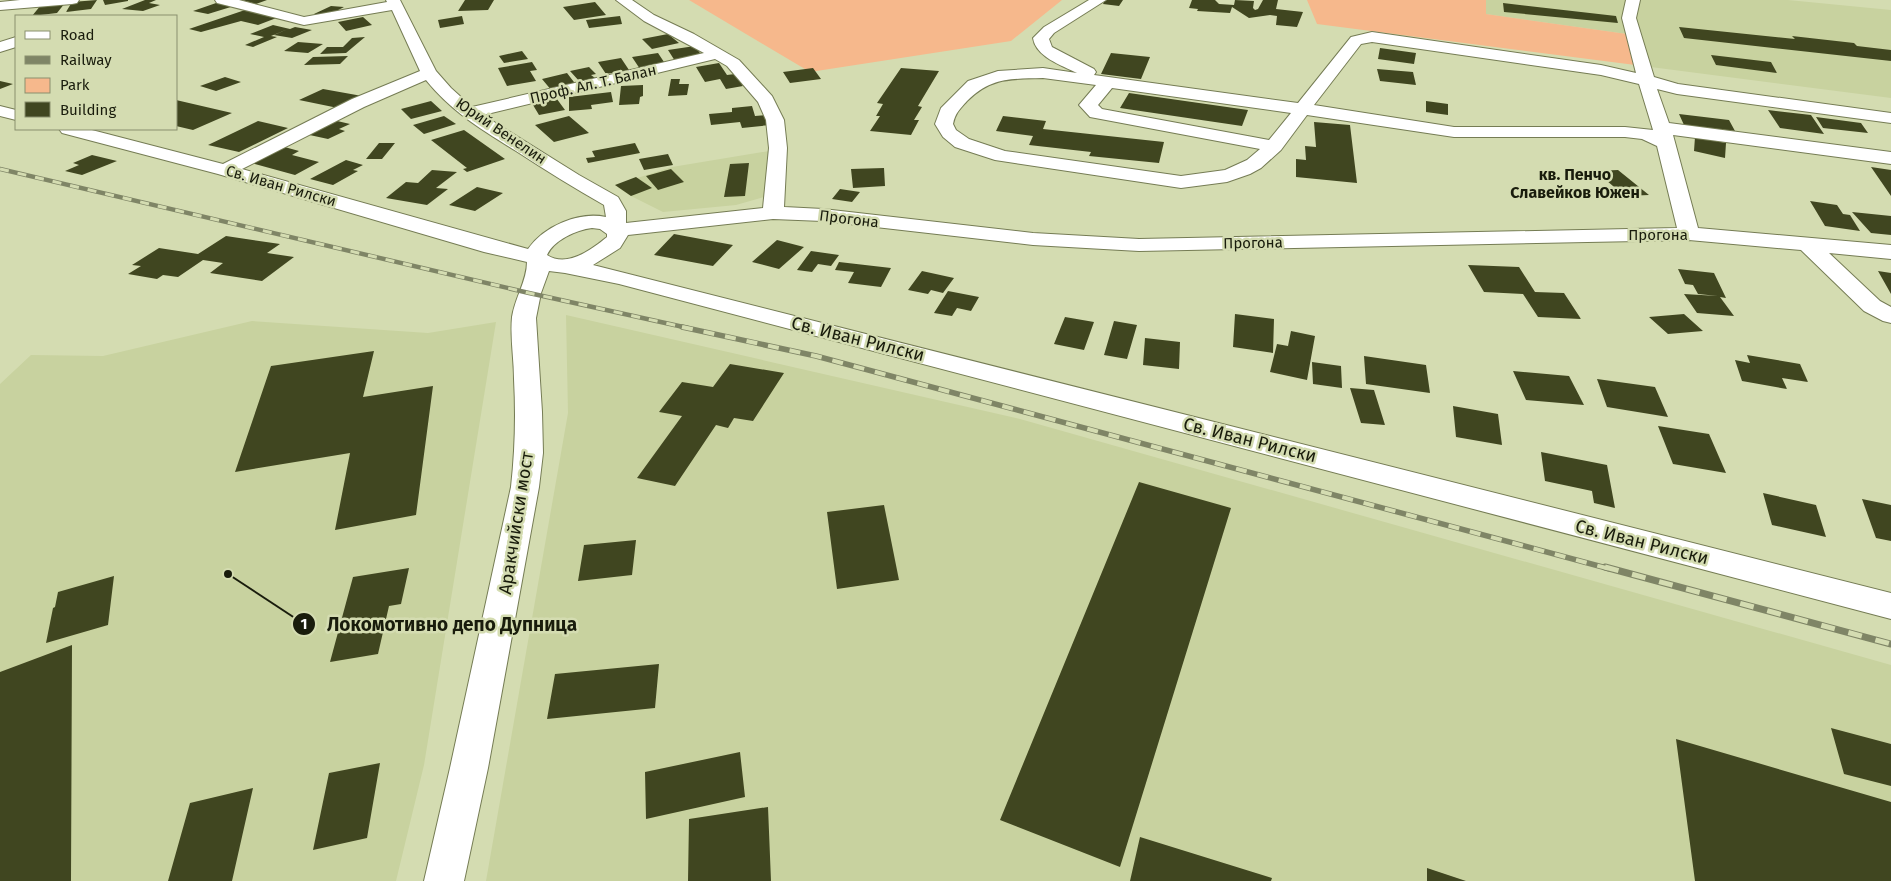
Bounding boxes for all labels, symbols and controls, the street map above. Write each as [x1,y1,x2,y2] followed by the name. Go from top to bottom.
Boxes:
[15,15,178,130] legend
[60,26,95,44] text: Road
[60,51,112,69] text: Railway
[528,61,658,107] street label: Проф. Ал. Т. Балан
[60,76,90,94] text: Park
[452,94,550,168] street label: Юрий Венелин
[60,101,116,119] text: Building
[224,162,338,210] street label: Св. Иван Рилски
[1510,165,1640,202] district label: кв. Пенчо Славейков Южен
[818,206,880,232] street label: Прогона
[1628,226,1688,244] street label: Прогона
[1223,233,1283,253] street label: Прогона
[789,312,927,366] street label: Св. Иван Рилски
[1181,413,1319,467] street label: Св. Иван Рилски
[494,449,538,596] street label: Аракчийски мост
[1573,515,1711,569] street label: Св. Иван Рилски
[292,607,587,641] callout: Локомотивно депо Дупница
[327,613,577,636] text: Локомотивно депо Дупница
[301,615,307,633] text: 1

